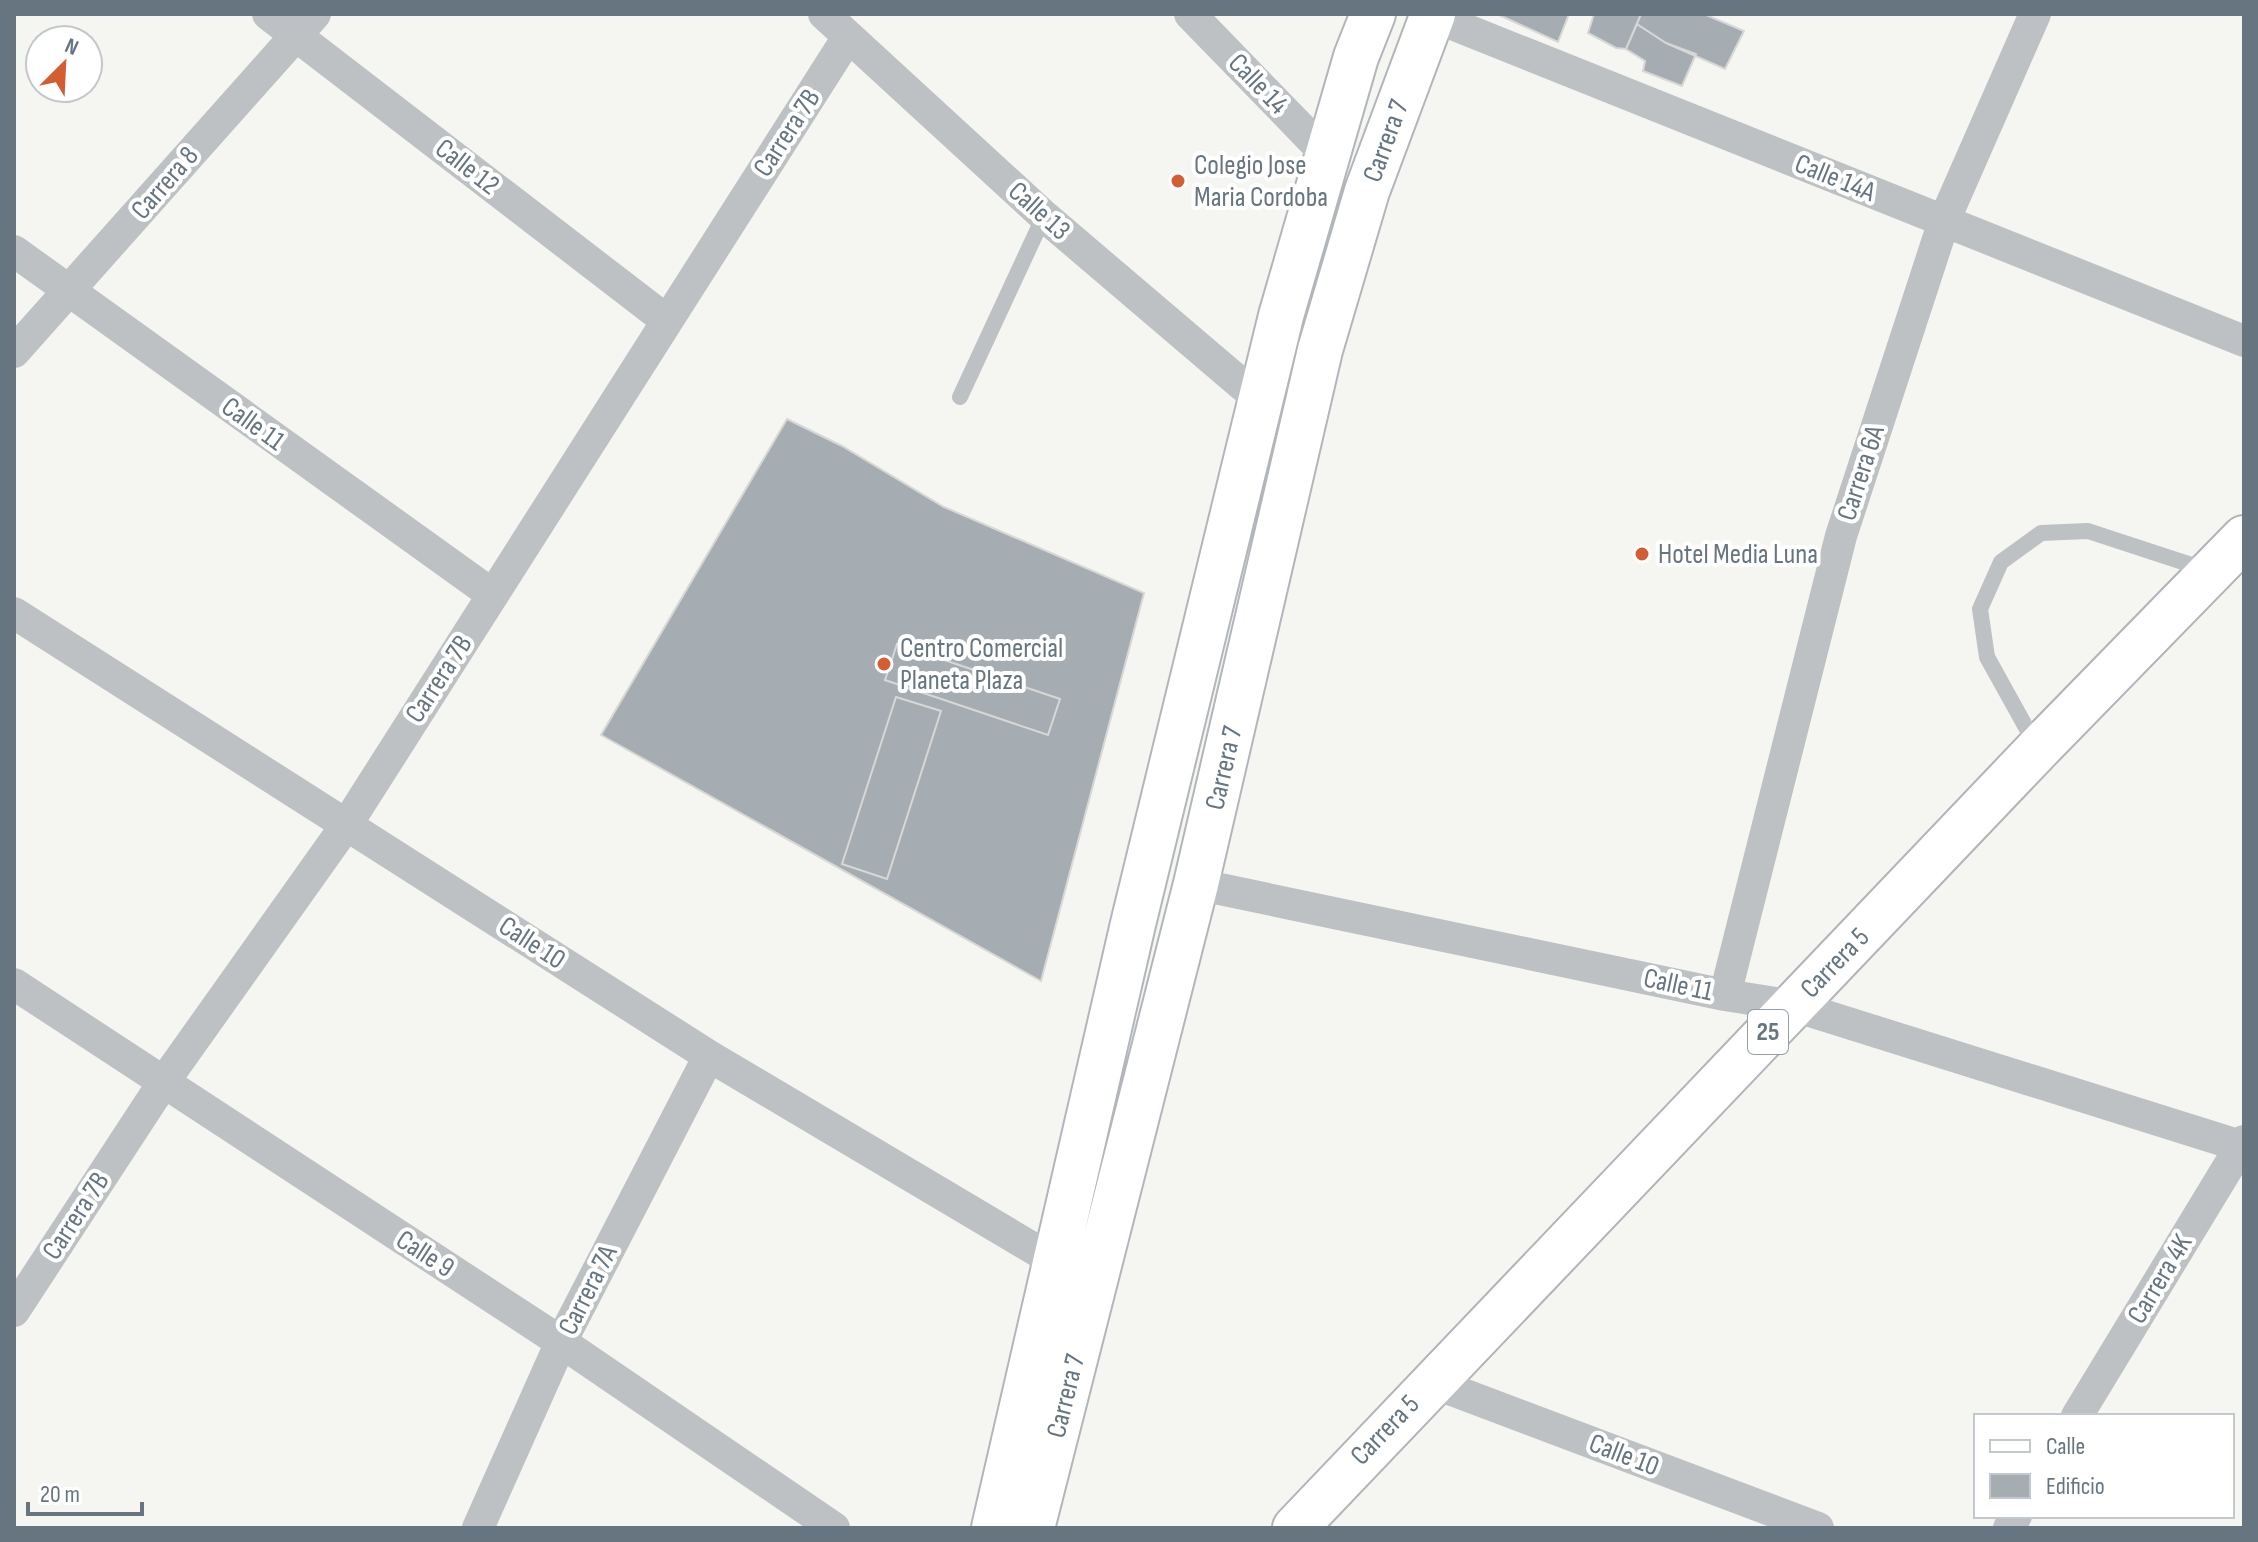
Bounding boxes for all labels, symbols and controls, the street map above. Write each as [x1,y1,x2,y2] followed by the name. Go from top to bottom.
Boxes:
[24,24,104,104] north arrow
[61,32,82,62] text: N
[1221,47,1295,121] street label: Calle 14
[747,83,827,183] street label: Carrera 7B
[1356,96,1416,186] street label: Carrera 7
[429,132,505,202] street label: Calle 12
[124,140,206,226] street label: Carrera 8
[1790,147,1881,209] street label: Calle 14A
[1194,149,1328,214] place label: Colegio Jose Maria Cordoba
[1169,172,1187,190] marker: Colegio Jose Maria Cordoba
[1001,175,1077,247] street label: Calle 13
[215,390,291,458] street label: Calle 11
[1830,420,1892,525] street label: Carrera 6A
[1658,538,1818,571] place label: Hotel Media Luna
[1633,545,1651,563] marker: Hotel Media Luna
[399,629,479,729] street label: Carrera 7B
[900,632,1063,697] place label: Centro Comercial Planeta Plaza
[875,655,893,673] marker: Centro Comercial Planeta Plaza
[1198,723,1250,813] street label: Carrera 7
[493,909,571,977] street label: Calle 10
[1794,921,1876,1005] street label: Carrera 5
[1641,962,1716,1008] street label: Calle 11
[1748,1010,1788,1054] road number: 25
[36,1166,116,1266] street label: Carrera 7B
[390,1223,460,1285] street label: Calle 9
[2121,1228,2200,1330] street label: Carrera 4K
[551,1239,625,1340] street label: Carrera 7A
[1040,1351,1092,1441] street label: Carrera 7
[1344,1388,1426,1472] street label: Carrera 5
[1974,1414,2234,1518] legend
[1584,1427,1664,1483] street label: Calle 10
[2046,1432,2085,1461] text: Calle
[28,1466,142,1516] scale bar
[2046,1472,2105,1501] text: Edificio
[40,1480,80,1509] text: 20 m

